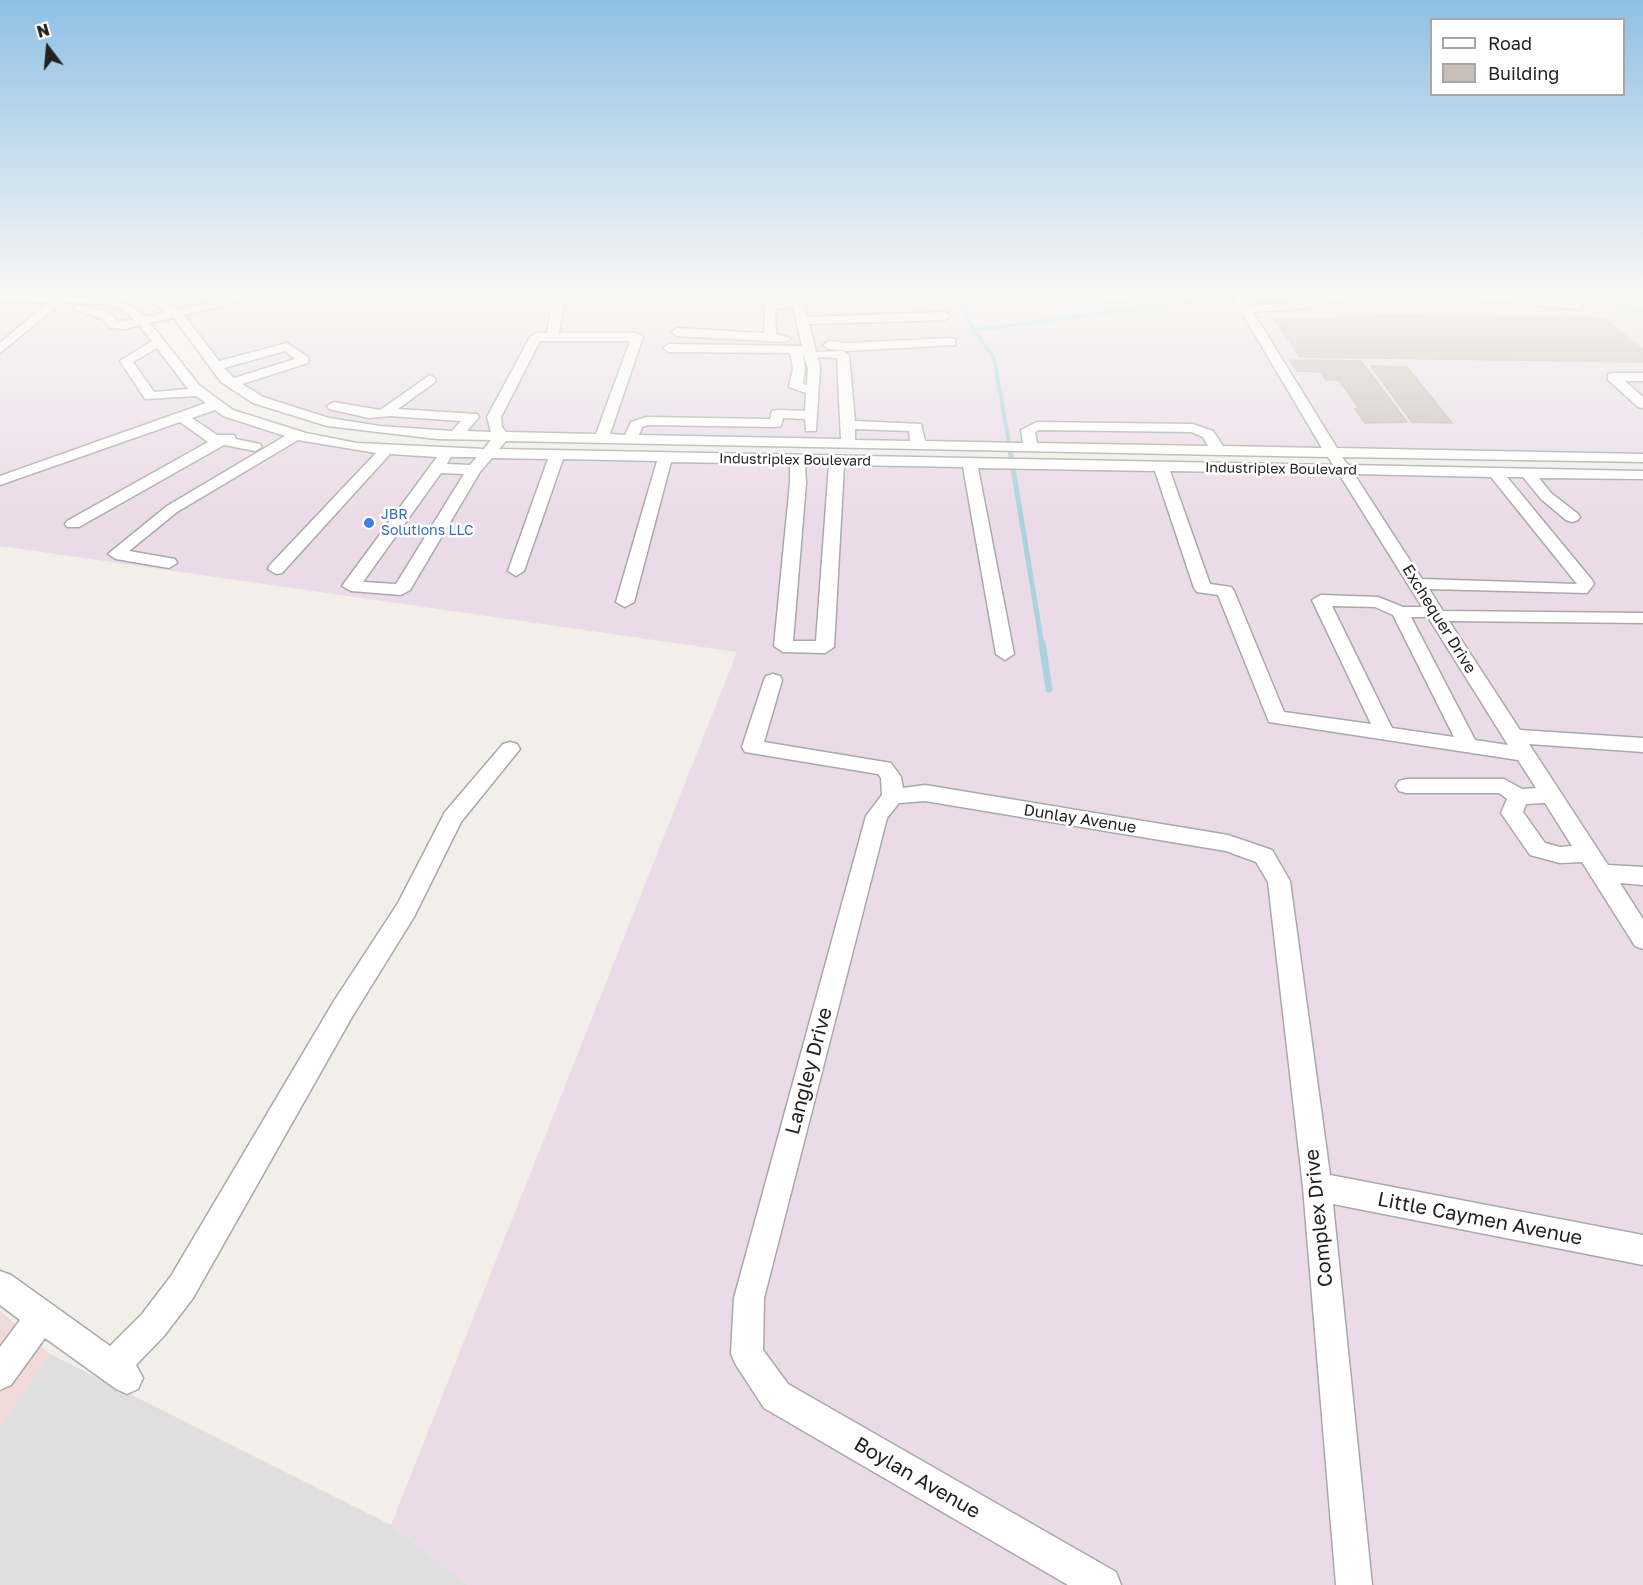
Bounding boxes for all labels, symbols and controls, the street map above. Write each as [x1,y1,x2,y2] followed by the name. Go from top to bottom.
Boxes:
[18,18,78,78] north arrow
[1430,18,1625,96] legend
[34,19,52,42] text: N
[1488,32,1532,54] text: Road
[1488,62,1559,84] text: Building
[719,450,871,470] street label: Industriplex Boulevard
[1205,459,1357,479] street label: Industriplex Boulevard
[381,507,474,540] place label: JBR Solutions LLC
[362,516,376,530] marker: JBR Solutions LLC
[1398,561,1480,677] street label: Exchequer Drive
[1022,801,1138,837] street label: Dunlay Avenue
[781,1005,837,1137] street label: Langley Drive
[1300,1148,1338,1288] street label: Complex Drive
[1375,1187,1585,1251] street label: Little Caymen Avenue
[850,1432,984,1524] street label: Boylan Avenue

